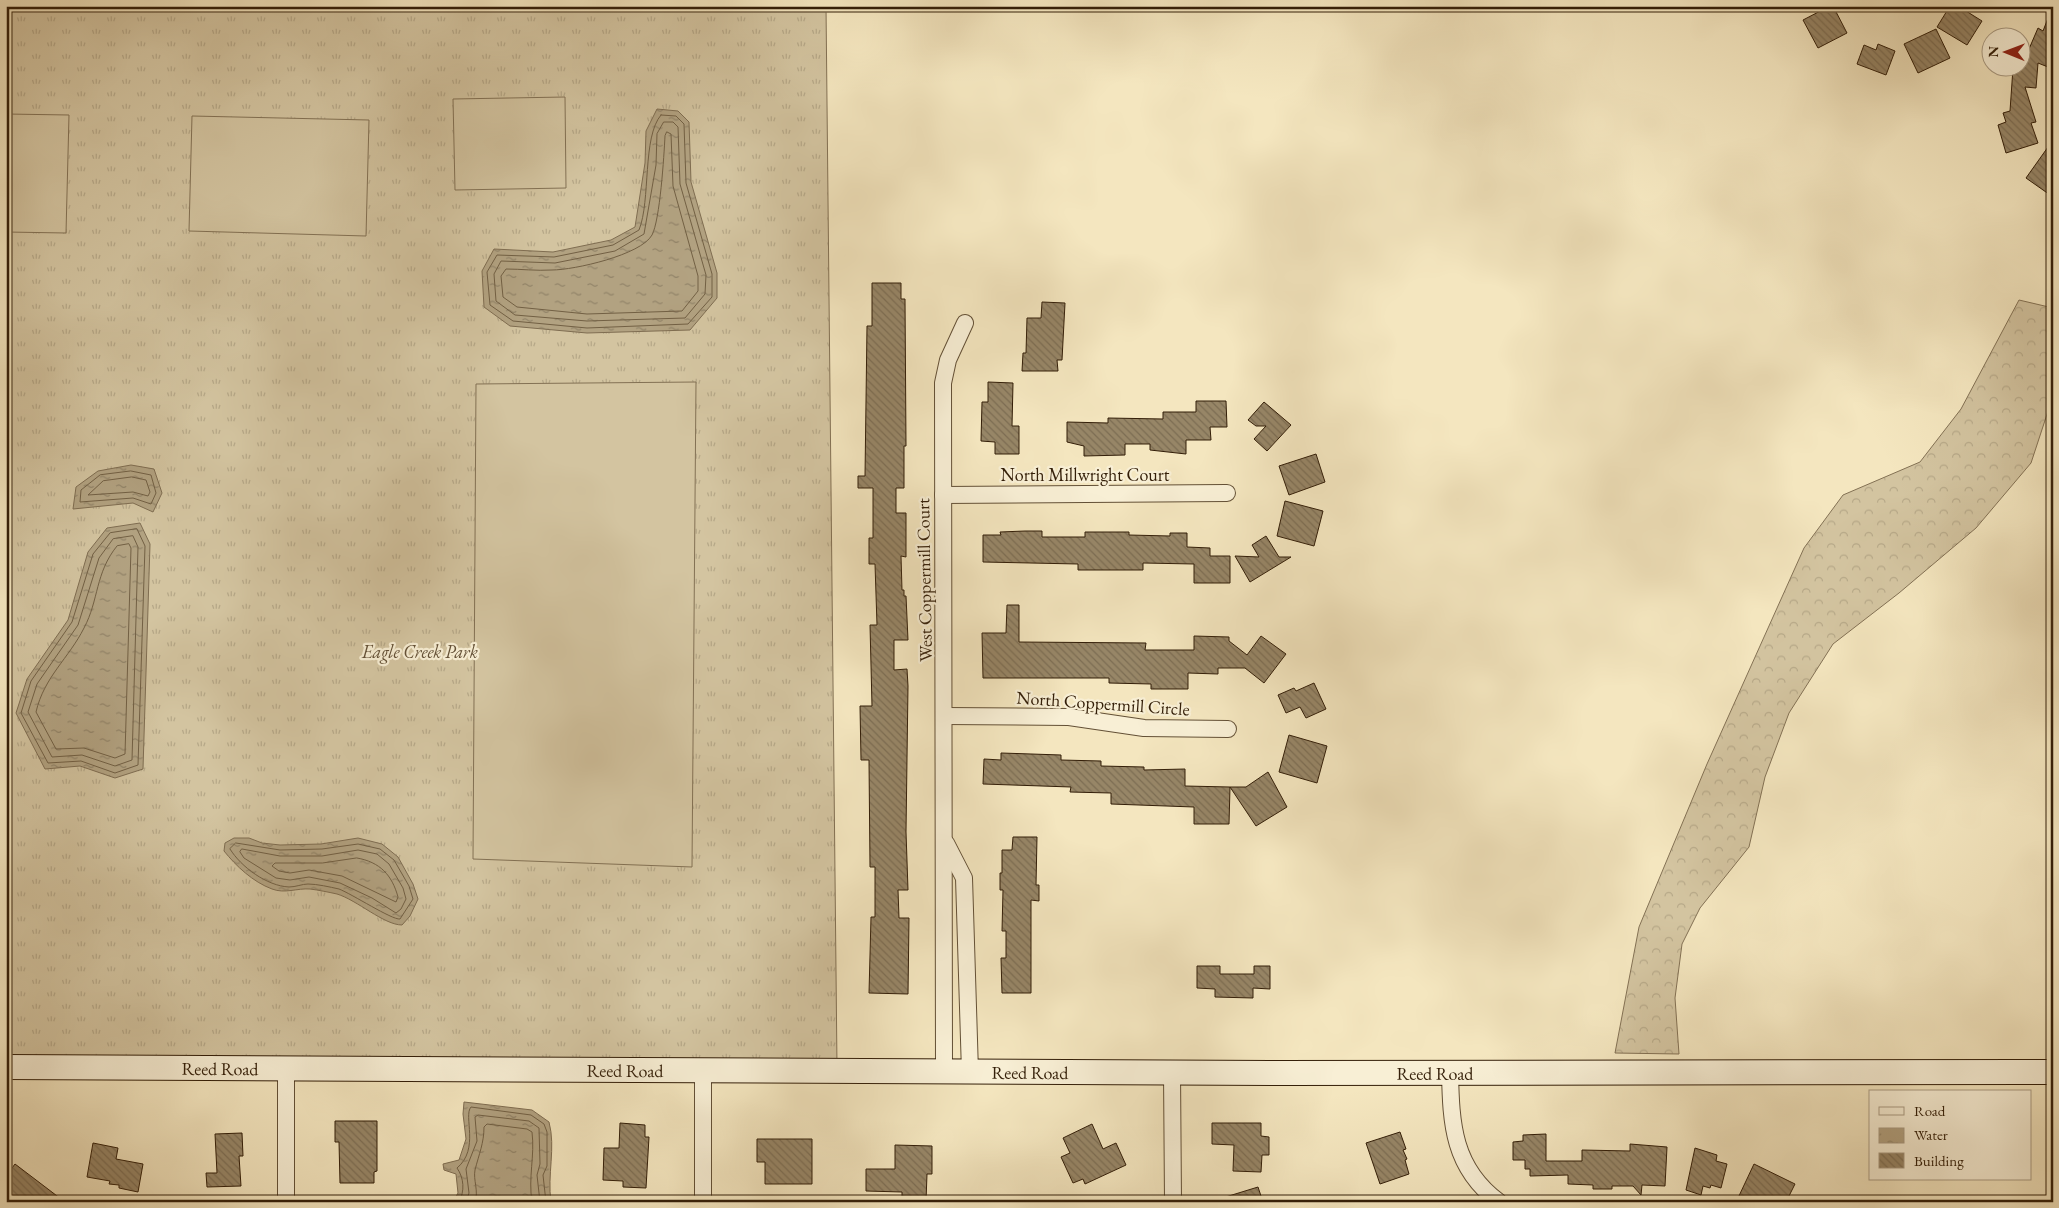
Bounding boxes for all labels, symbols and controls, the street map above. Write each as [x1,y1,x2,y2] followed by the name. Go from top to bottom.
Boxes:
[1982,28,2032,78] north arrow
[1984,45,2002,58] text: N
[1001,463,1170,486] street label: North Millwright Court
[911,498,937,662] street label: West Coppermill Court
[361,640,478,664] park label: Eagle Creek Park
[1016,685,1190,721] street label: North Coppermill Circle
[181,1056,259,1080] street label: Reed Road
[586,1058,664,1082] street label: Reed Road
[991,1060,1069,1084] street label: Reed Road
[1396,1061,1474,1084] street label: Reed Road
[1869,1090,2032,1180] legend
[1914,1101,1946,1120] text: Road
[1914,1125,1948,1144] text: Water
[1914,1151,1964,1170] text: Building

